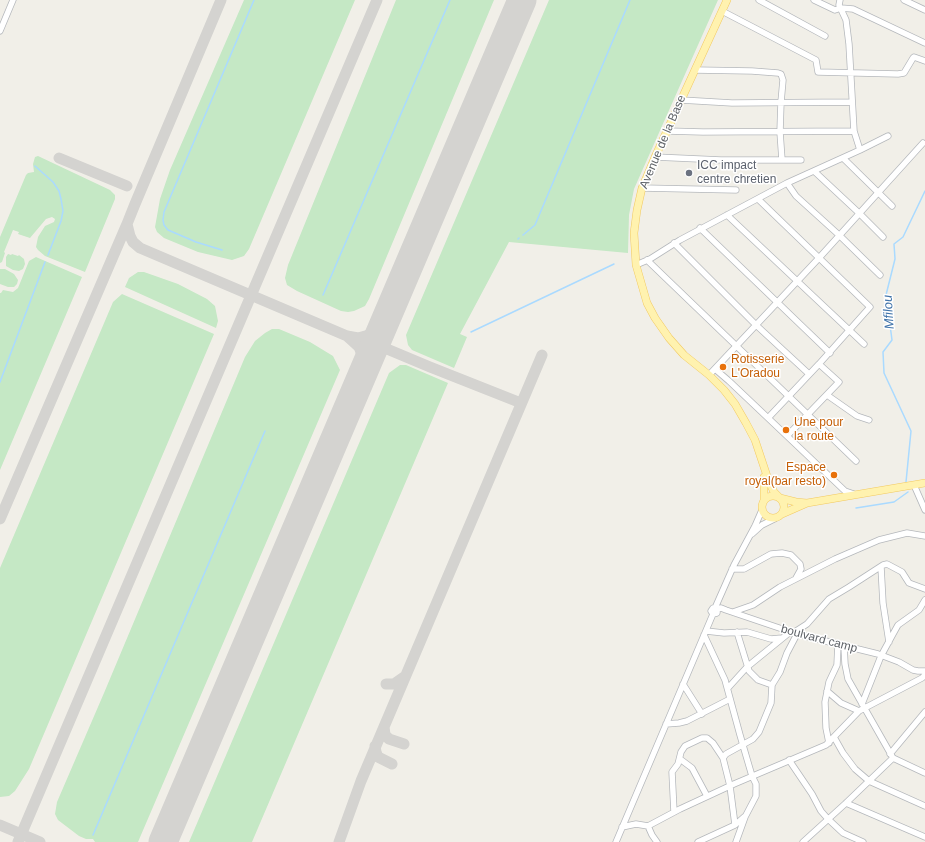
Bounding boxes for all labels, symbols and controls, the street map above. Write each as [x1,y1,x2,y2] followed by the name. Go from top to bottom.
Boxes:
[637,93,689,191] street label: Avenue de la Base
[697,159,776,187] place label: ICC impact centre chretien
[684,168,694,178] marker: ICC impact centre chretien
[880,294,898,330] water label: Mfilou
[731,353,784,381] place label: Rotisserie L'Oradou
[718,362,728,372] marker: Rotisserie L'Oradou
[794,416,843,444] place label: Une pour la route
[781,425,791,435] marker: Une pour la route
[745,461,826,489] place label: Espace royal(bar resto)
[829,470,839,480] marker: Espace royal(bar resto)
[779,622,859,656] street label: boulvard camp

